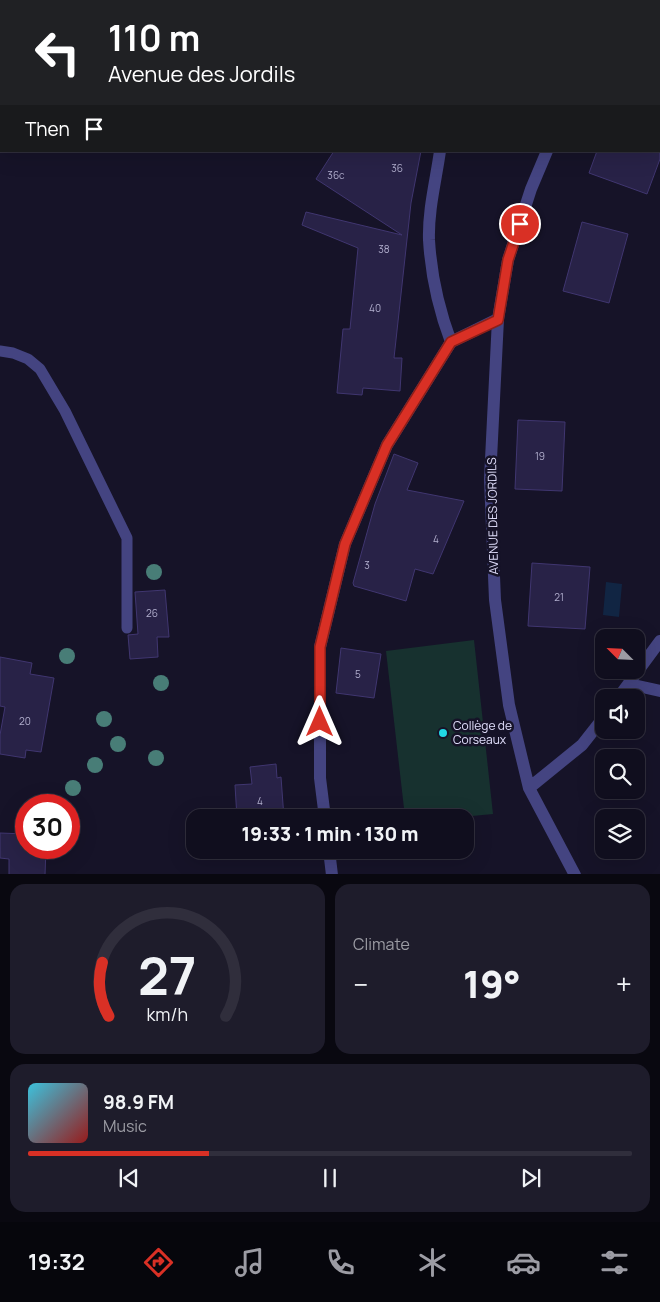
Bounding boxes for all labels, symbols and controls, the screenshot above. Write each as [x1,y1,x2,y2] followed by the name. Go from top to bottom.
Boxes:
[108,14,200,62] text: 110 m
[25,20,90,85] icon: left
[108,59,295,89] text: Avenue des Jordils
[80,115,108,143] icon: arrive
[25,116,70,142] text: Then
[391,161,403,175] house number: 36
[327,168,345,182] house number: 36c
[499,203,541,245] pin
[506,210,534,238] icon: arrive
[378,242,390,256] house number: 38
[369,301,381,315] house number: 40
[535,449,545,463] house number: 19
[483,457,502,575] street label: AVENUE DES JORDILS
[433,532,439,546] house number: 4
[364,558,370,572] house number: 3
[554,590,564,604] house number: 21
[146,606,158,620] house number: 26
[595,629,645,679] north arrow
[595,629,645,859] map controls
[355,667,361,681] house number: 5
[595,689,645,739] button: sound
[293,695,345,747] position arrow
[19,714,31,728] house number: 20
[453,717,512,748] place label: Collège de Corseaux
[437,727,449,739] marker: Collège de Corseaux
[595,749,645,799] button: search
[15,794,80,859] speed limit sign: 30
[257,794,263,808] house number: 4
[595,809,645,859] button: layers
[242,821,418,847] text: 19:33 · 1 min · 130 m
[353,933,410,955] text: Climate
[138,940,197,1011] text: 27
[463,957,521,1009] text: 19°
[353,965,368,1003] text: −
[616,965,632,1003] text: +
[147,1002,188,1026] text: km/h
[103,1089,174,1115] text: 98.9 FM
[103,1115,147,1137] text: Music
[115,1164,143,1192] icon: previous
[316,1164,344,1192] icon: pause
[517,1164,545,1192] icon: next
[141,1245,176,1280] icon: directions
[232,1245,267,1280] icon: music
[323,1245,358,1280] icon: phone
[415,1245,450,1280] icon: climate
[506,1245,541,1280] icon: car
[597,1245,632,1280] icon: filters
[28,1247,85,1277] text: 19:32

